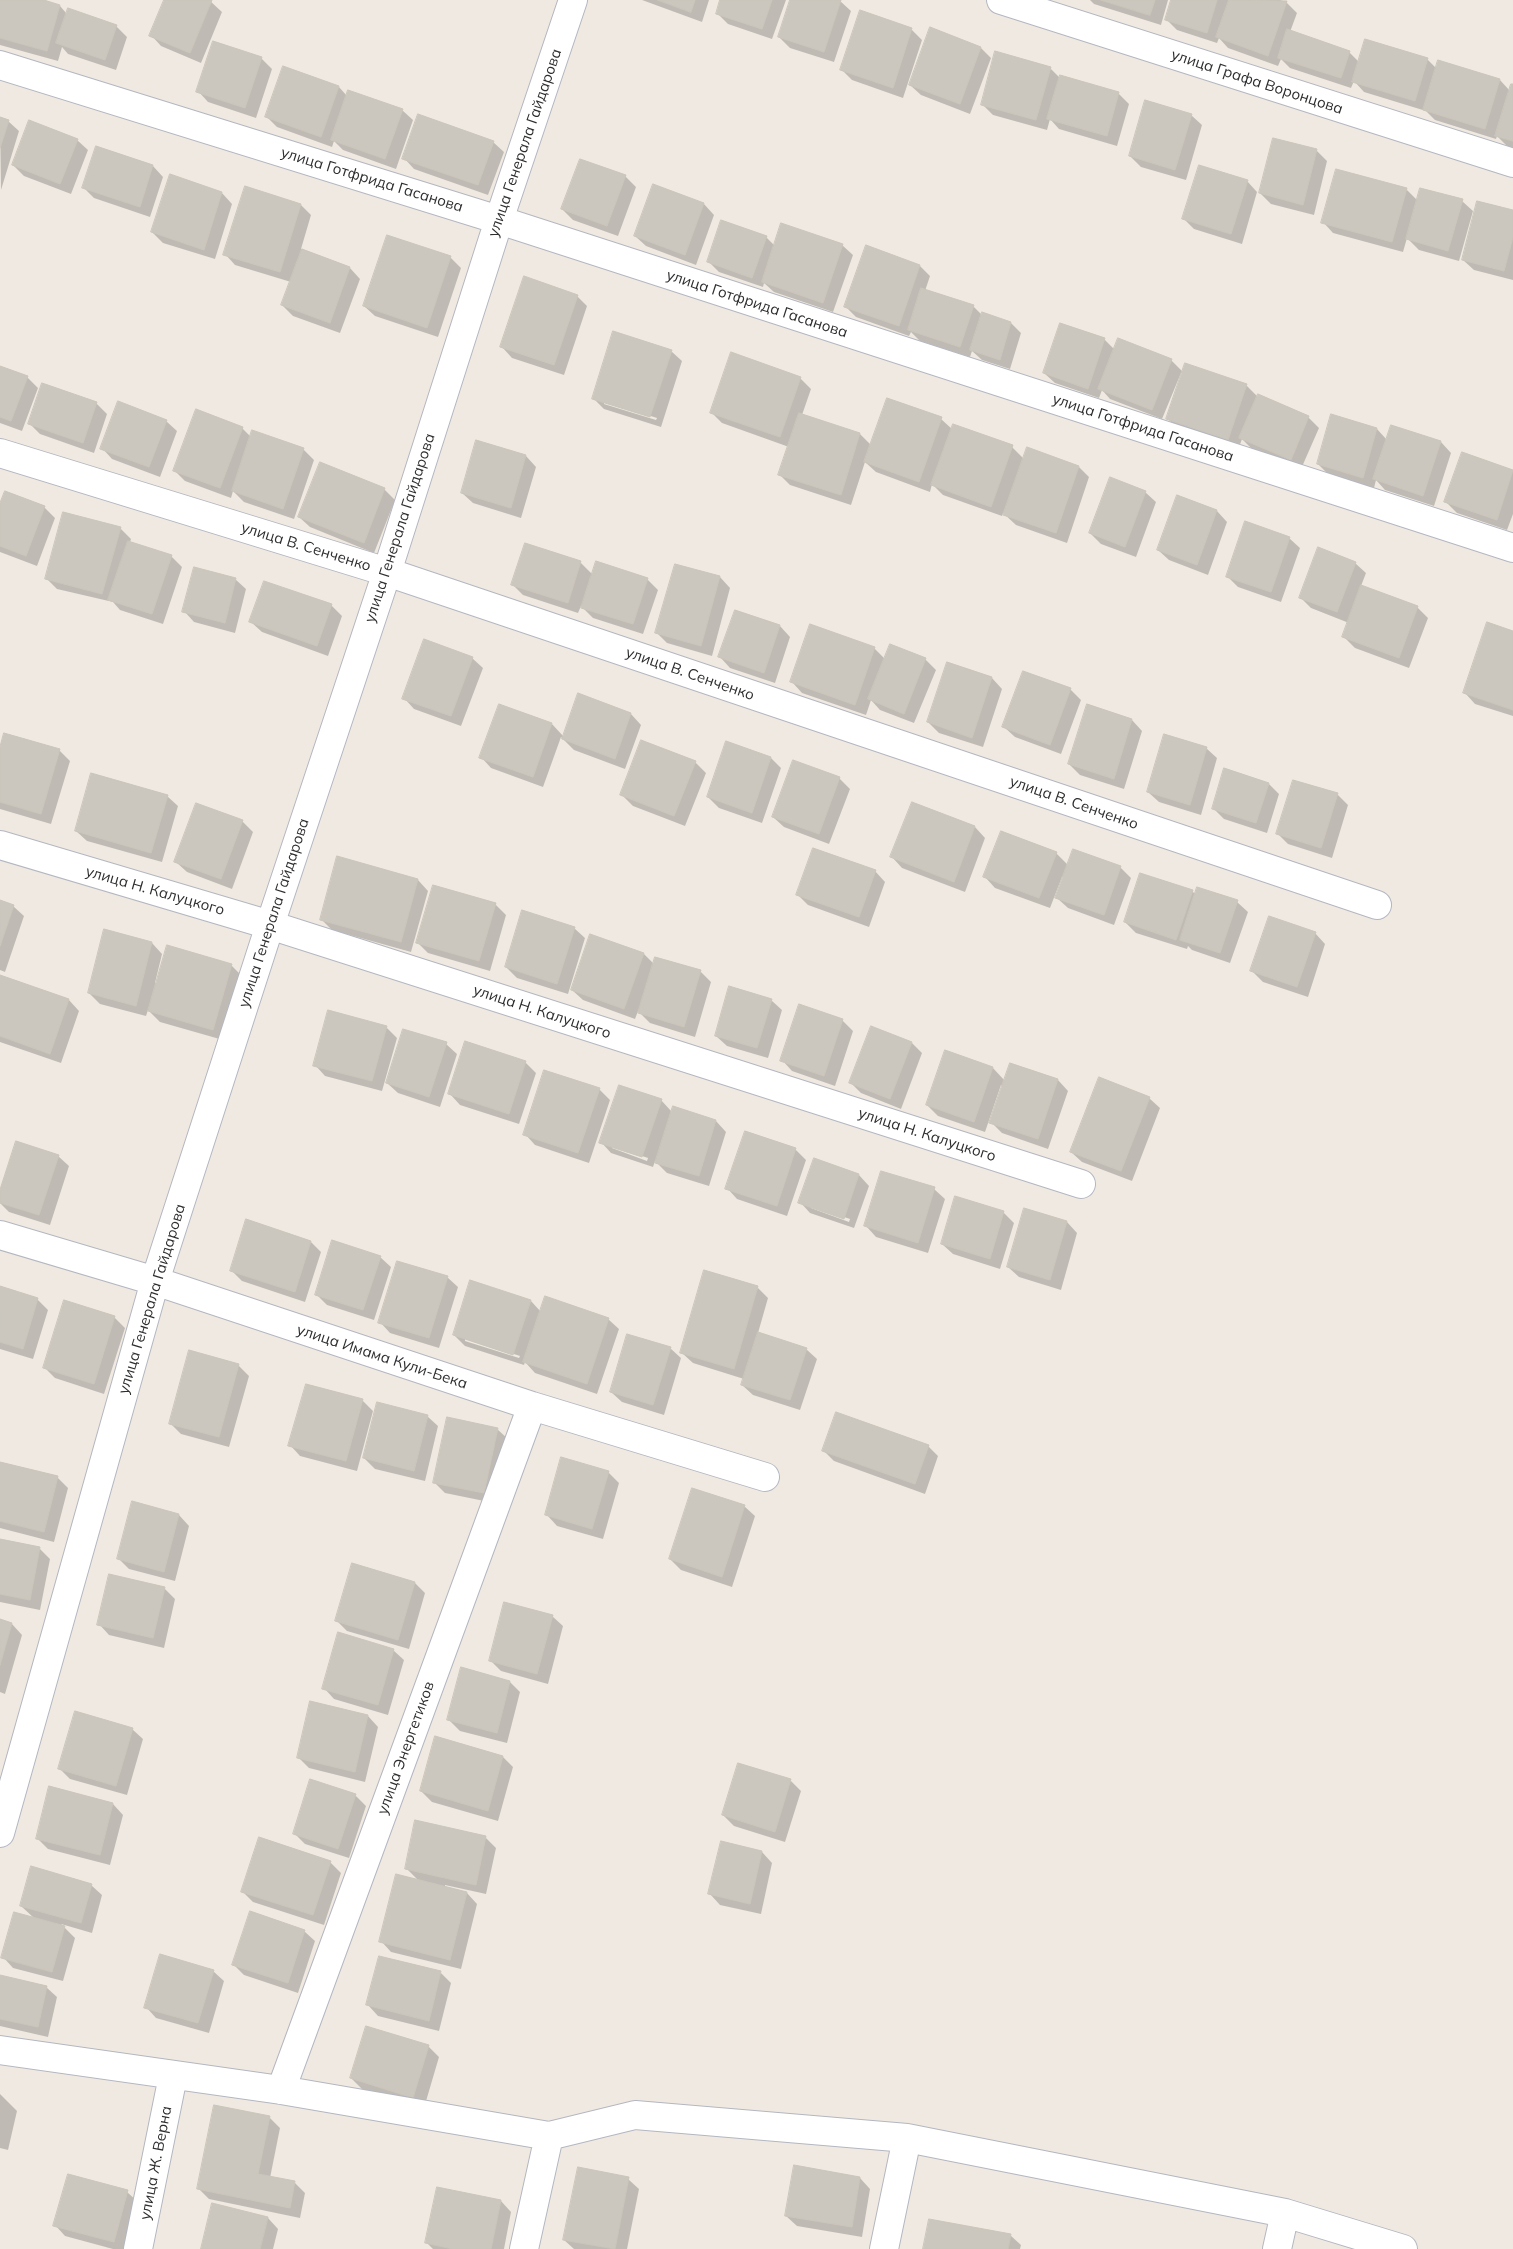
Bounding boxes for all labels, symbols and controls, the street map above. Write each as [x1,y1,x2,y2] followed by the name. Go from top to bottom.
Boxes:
[484,46,566,240] street label: улица Генерала Гайдарова
[1169,46,1345,118] street label: улица Графа Воронцова
[279,144,465,216] street label: улица Готфрида Гасанова
[664,266,850,342] street label: улица Готфрида Гасанова
[1050,390,1236,466] street label: улица Готфрида Гасанова
[361,431,439,625] street label: улица Генерала Гайдарова
[239,519,373,575] street label: улица В. Сенченко
[623,644,757,704] street label: улица В. Сенченко
[1007,773,1141,833] street label: улица В. Сенченко
[235,816,313,1010] street label: улица Генерала Гайдарова
[83,863,227,919] street label: улица Н. Калуцкого
[471,981,613,1043] street label: улица Н. Калуцкого
[856,1104,998,1166] street label: улица Н. Калуцкого
[114,1202,190,1396] street label: улица Генерала Гайдарова
[294,1321,470,1393] street label: улица Имама Кули-Бека
[374,1679,438,1817] street label: улица Энергетиков
[136,2104,176,2222] street label: улица Ж. Верна

